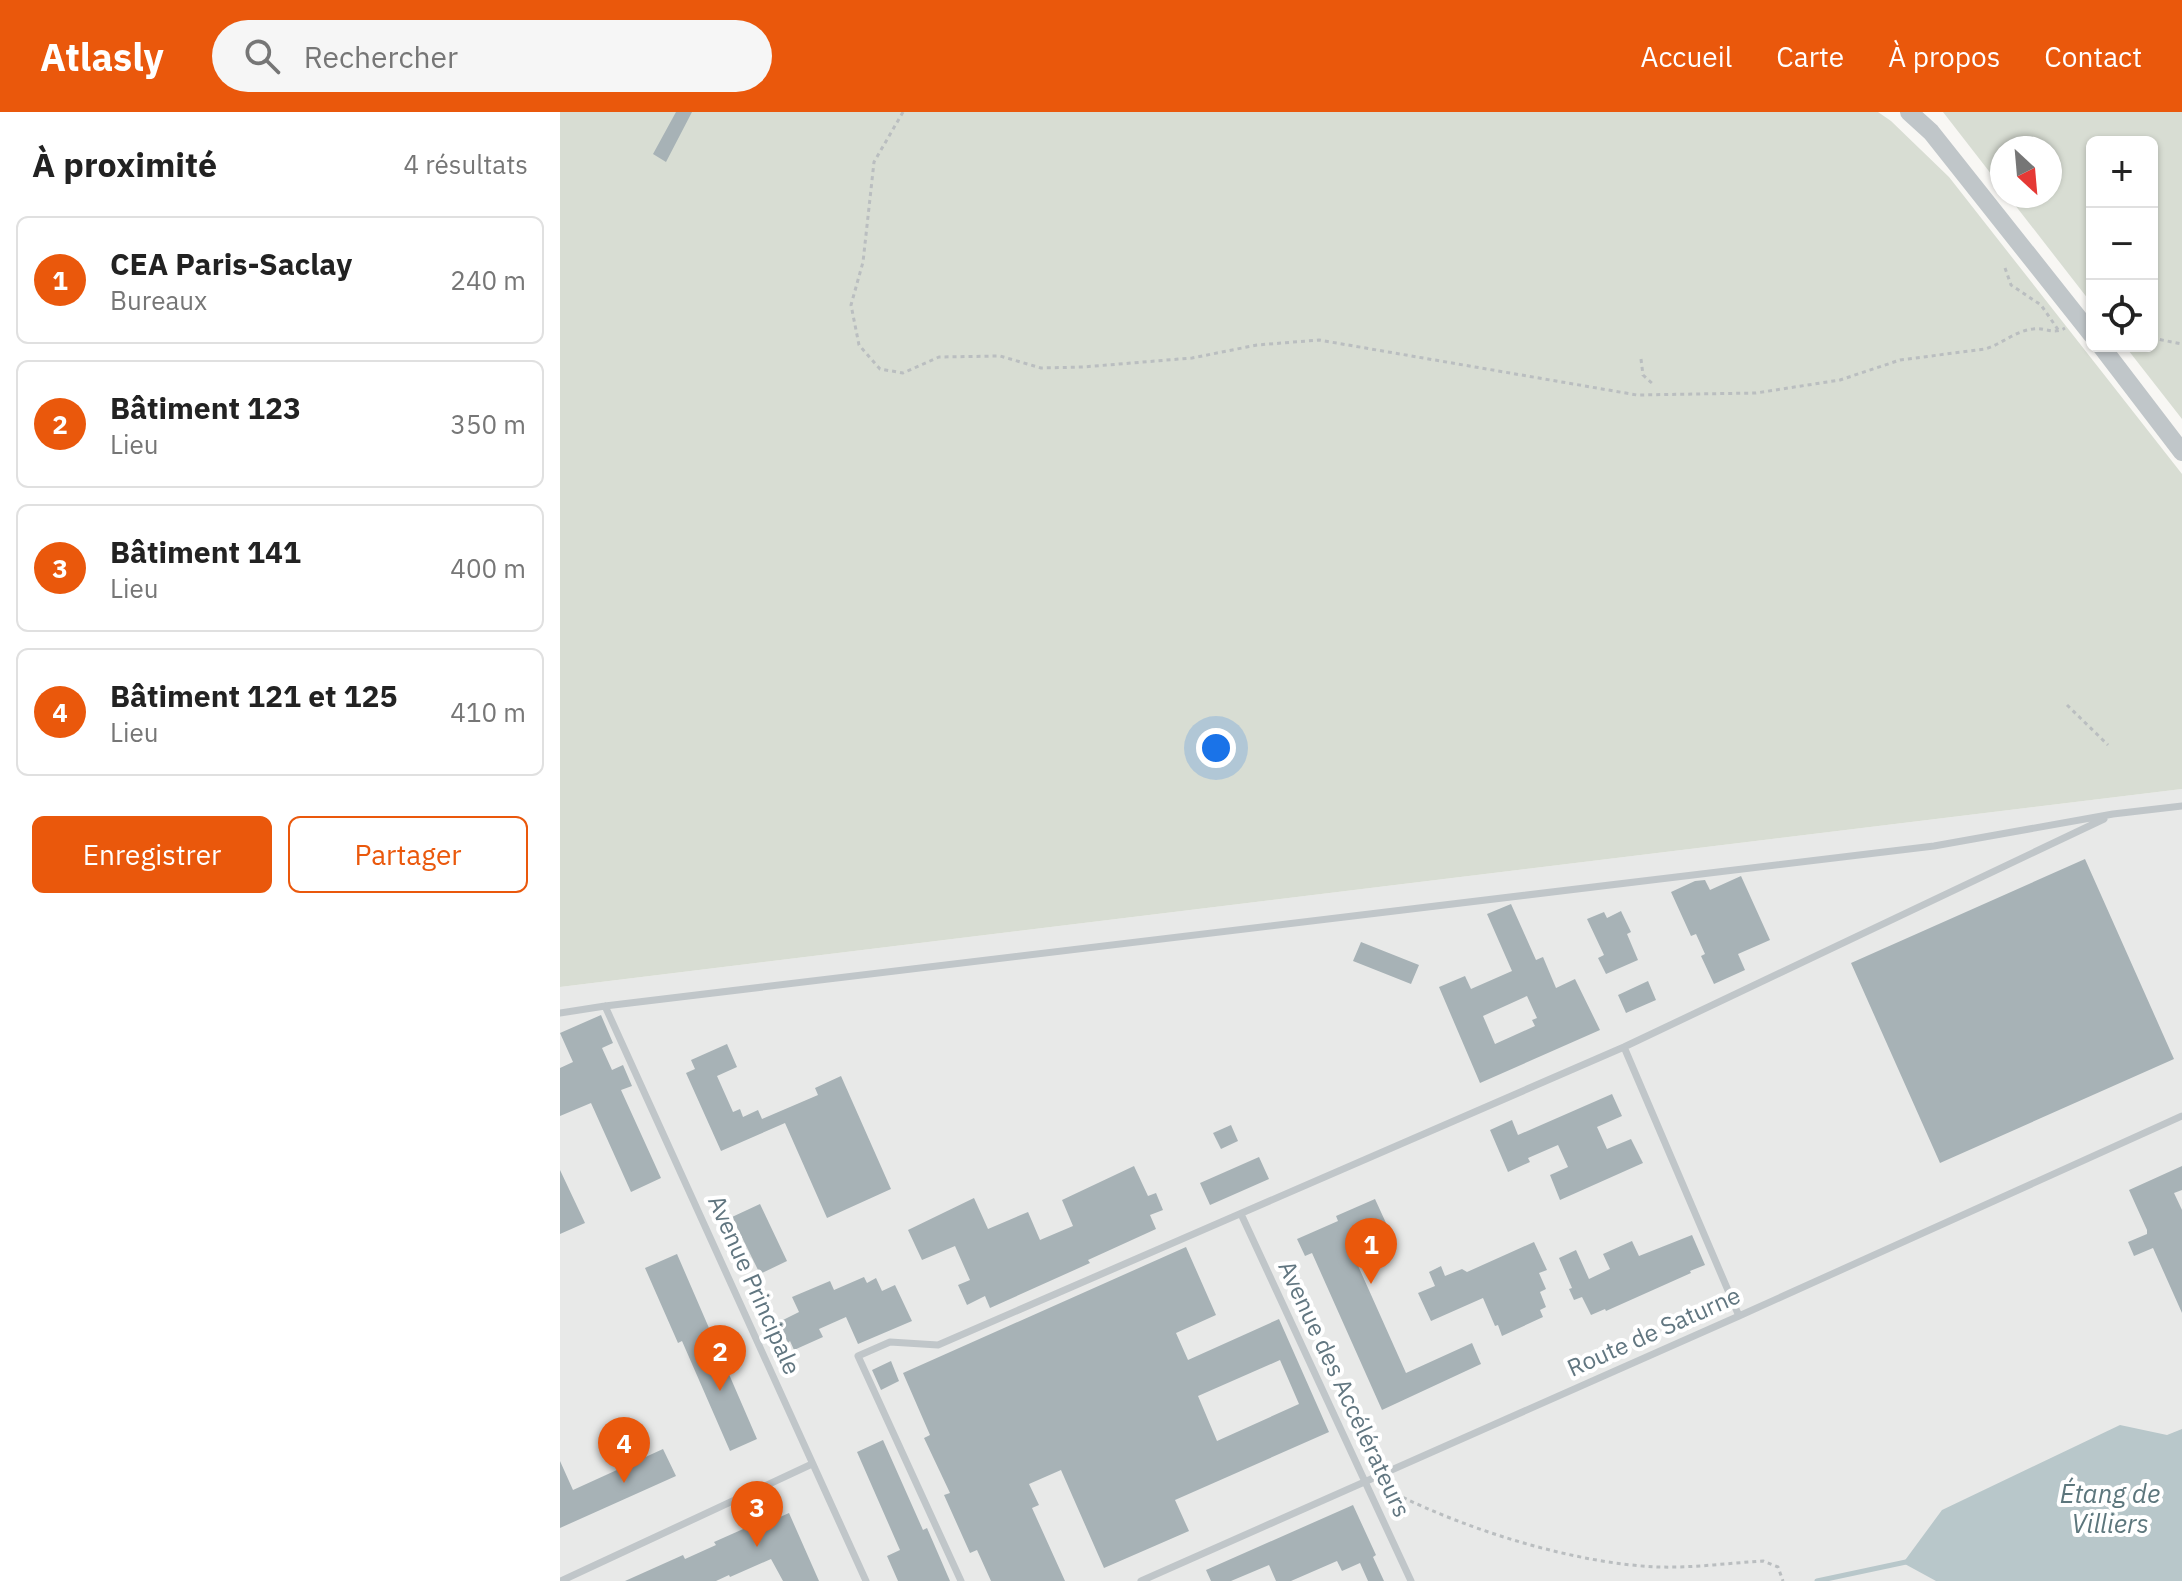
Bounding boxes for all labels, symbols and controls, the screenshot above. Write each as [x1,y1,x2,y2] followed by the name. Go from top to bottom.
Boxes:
[212,20,772,92] search box
[40,32,164,81] text: Atlasly
[240,34,284,78] icon: search
[304,37,458,76] text: Rechercher
[1640,38,1732,75] text: Accueil
[1776,38,1844,75] text: Carte
[1888,38,2000,75] text: À propos
[2044,38,2142,75] text: Contact
[1990,136,2062,208] north arrow
[2086,136,2158,352] map controls
[2086,136,2158,208] button: +
[32,142,217,186] text: À proximité
[403,147,528,181] text: 4 résultats
[2086,208,2158,280] button: −
[110,244,352,283] text: CEA Paris-Saclay
[52,263,68,297] text: 1
[450,263,526,297] text: 240 m
[2086,280,2158,352] button: locate
[110,283,207,317] text: Bureaux
[110,388,301,427] text: Bâtiment 123
[52,407,68,441] text: 2
[450,407,526,441] text: 350 m
[110,427,159,461] text: Lieu
[110,532,301,571] text: Bâtiment 141
[52,551,68,585] text: 3
[450,551,526,585] text: 400 m
[110,571,159,605] text: Lieu
[110,676,398,715] text: Bâtiment 121 et 125
[52,695,68,729] text: 4
[450,695,526,729] text: 410 m
[110,715,159,749] text: Lieu
[1196,728,1236,768] your location
[32,816,272,893] button: Enregistrer
[288,816,528,893] button: Partager
[701,1190,809,1379] street label: Avenue Principale
[1345,1218,1397,1284] pin: 1
[1271,1255,1418,1522] street label: Avenue des Accélérateurs
[1562,1279,1745,1384] street label: Route de Saturne
[694,1325,746,1391] pin: 2
[598,1417,650,1483] pin: 4
[2060,1476,2160,1540] water label: Étang de Villiers
[731,1481,783,1547] pin: 3

